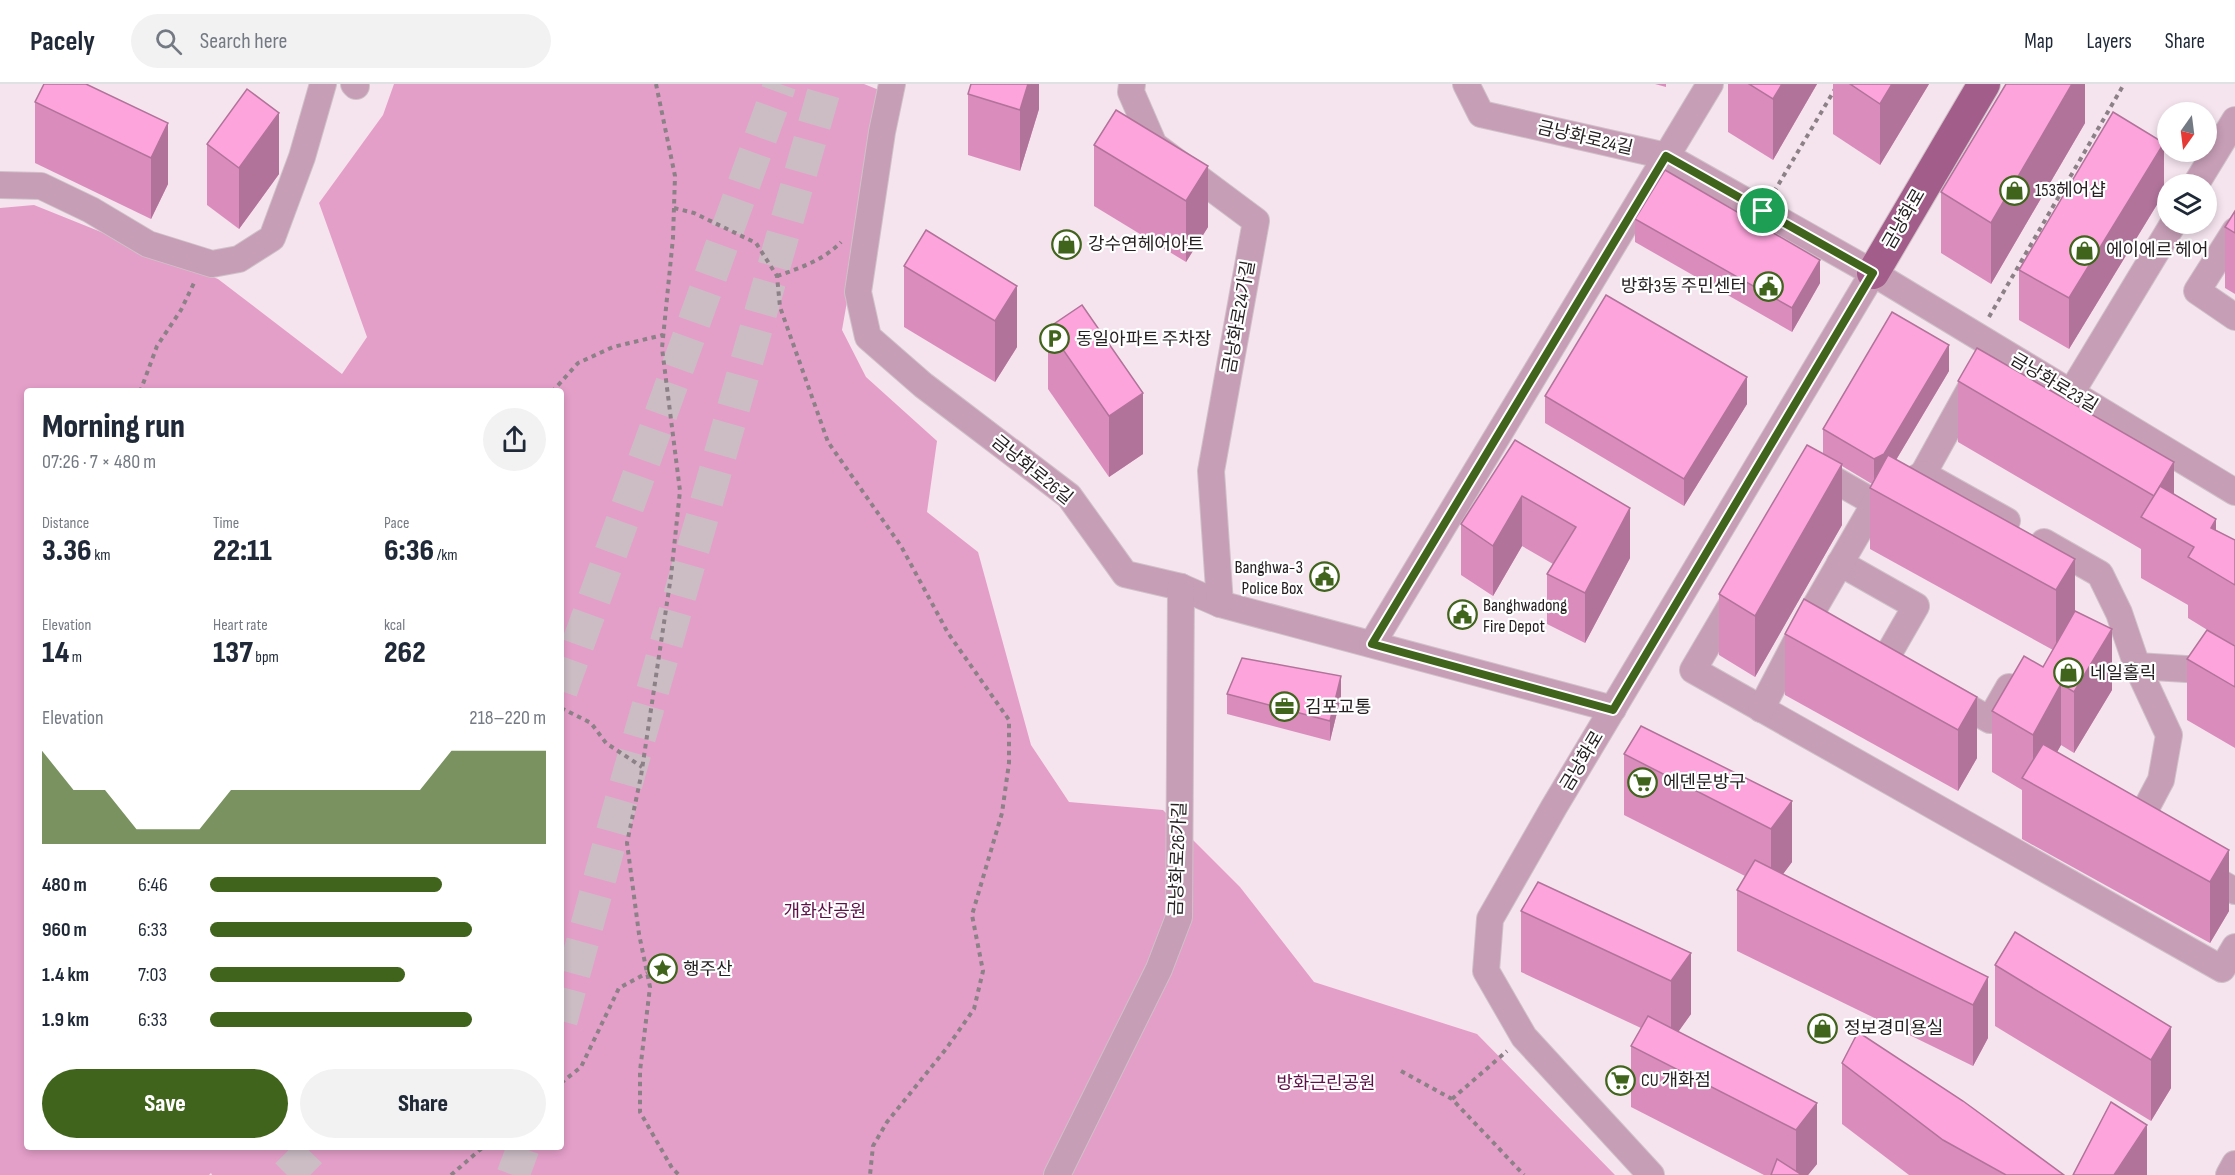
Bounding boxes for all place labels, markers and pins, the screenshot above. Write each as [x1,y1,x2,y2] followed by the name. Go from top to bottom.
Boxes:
[1998,174,2030,206] shop icon: 153헤어샵
[2035,180,2106,201] place label: 153헤어샵
[1737,185,1788,236] pin
[1051,228,1083,260] shop icon: 강수연헤어아트
[1088,234,1204,255] place label: 강수연헤어아트
[2069,234,2101,266] shop icon: 에이에르 헤어
[2106,240,2208,261] place label: 에이에르 헤어
[1752,270,1784,302] public building icon: 방화3동 주민센터
[1621,276,1747,297] place label: 방화3동 주민센터
[1039,323,1071,355] parking icon: 동일아파트 주차장
[1076,329,1211,350] place label: 동일아파트 주차장
[1234,557,1303,599] place label: Banghwa-3 Police Box
[1308,561,1340,593] public building icon: Banghwa-3 Police Box
[1483,595,1567,637] place label: Banghwadong Fire Depot
[1446,599,1478,631] public building icon: Banghwadong Fire Depot
[2053,657,2085,689] shop icon: 네일홀릭
[2090,663,2156,684] place label: 네일홀릭
[1268,691,1300,723] office icon: 김포교통
[1305,697,1371,718] place label: 김포교통
[1626,766,1658,798] supermarket icon: 에덴문방구
[1663,772,1746,793] place label: 에덴문방구
[646,953,678,985] place icon: 행주산
[683,959,733,980] place label: 행주산
[1807,1012,1839,1044] shop icon: 정보경미용실
[1844,1018,1943,1039] place label: 정보경미용실
[1604,1064,1636,1096] supermarket icon: CU 개화점
[1641,1070,1711,1091] place label: CU 개화점

